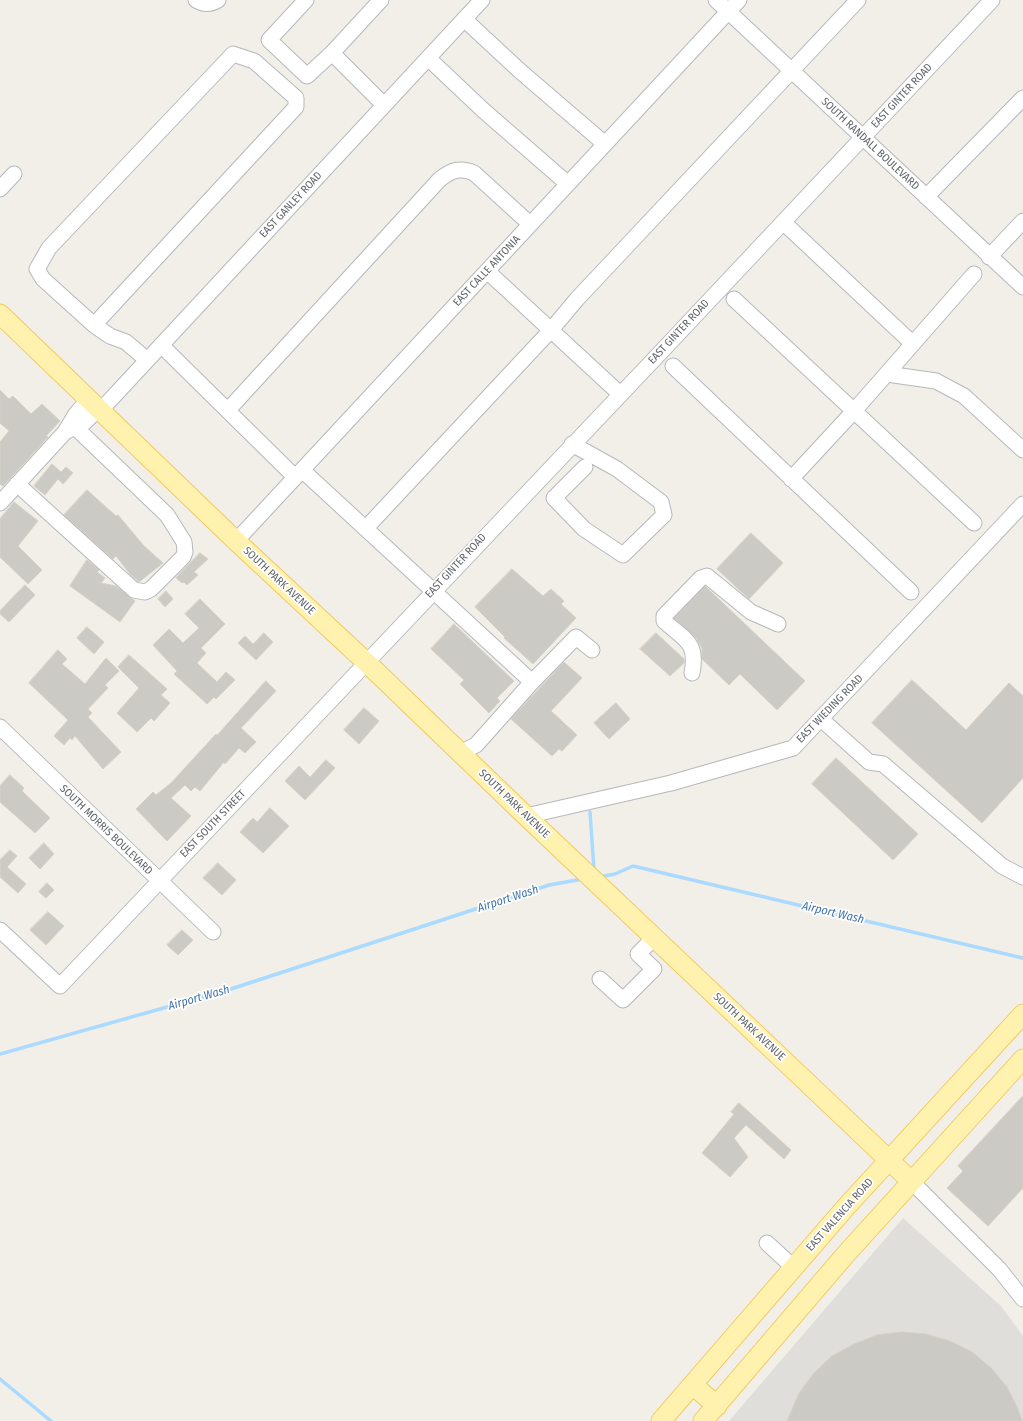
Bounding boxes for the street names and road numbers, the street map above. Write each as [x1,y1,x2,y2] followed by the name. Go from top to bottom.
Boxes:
[869,61,935,131] street label: EAST GINTER ROAD
[818,95,922,193] street label: SOUTH RANDALL BOULEVARD
[257,169,325,241] street label: EAST GANLEY ROAD
[451,233,523,309] street label: EAST CALLE ANTONIA
[646,297,712,367] street label: EAST GINTER ROAD
[423,531,489,601] street label: EAST GINTER ROAD
[240,544,318,618] street label: SOUTH PARK AVENUE
[794,672,866,746] street label: EAST WIEDING ROAD
[476,767,552,841] street label: SOUTH PARK AVENUE
[57,782,155,878] street label: SOUTH MORRIS BOULEVARD
[177,788,249,860] street label: EAST SOUTH STREET
[710,990,788,1064] street label: SOUTH PARK AVENUE
[804,1176,876,1254] street label: EAST VALENCIA ROAD

